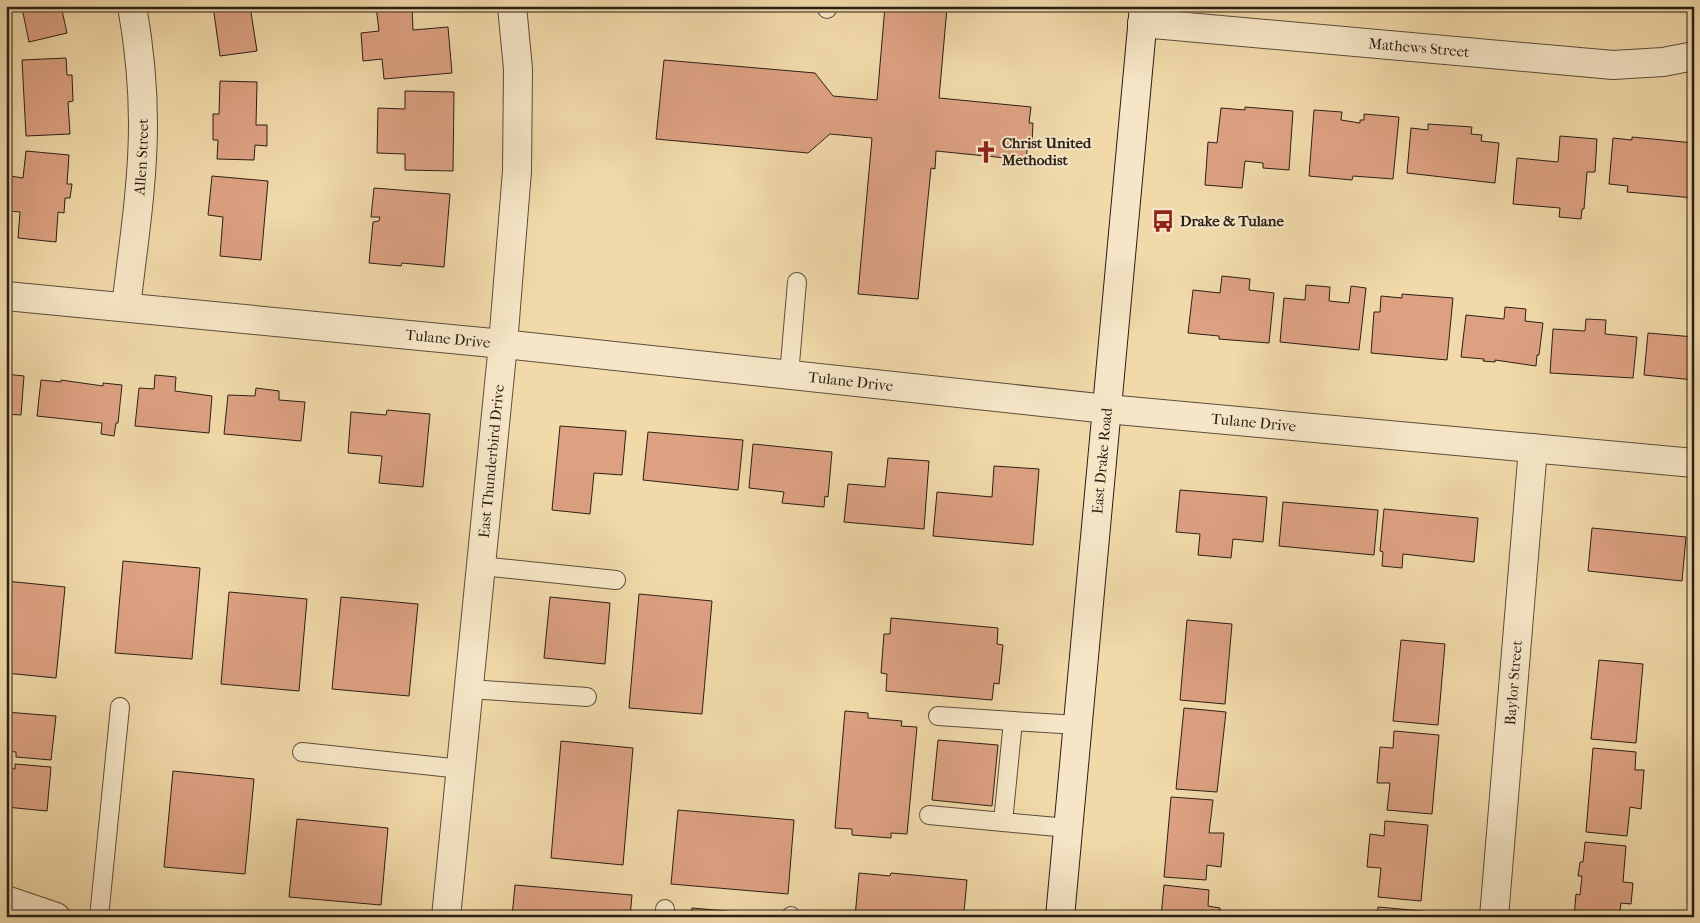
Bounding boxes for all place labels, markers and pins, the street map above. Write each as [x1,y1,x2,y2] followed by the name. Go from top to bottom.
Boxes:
[1001,134,1092,169] place label: Christ United Methodist
[973,139,999,165] church icon: Christ United Methodist
[1150,208,1176,234] bus stop icon: Drake & Tulane
[1180,212,1284,230] place label: Drake & Tulane

